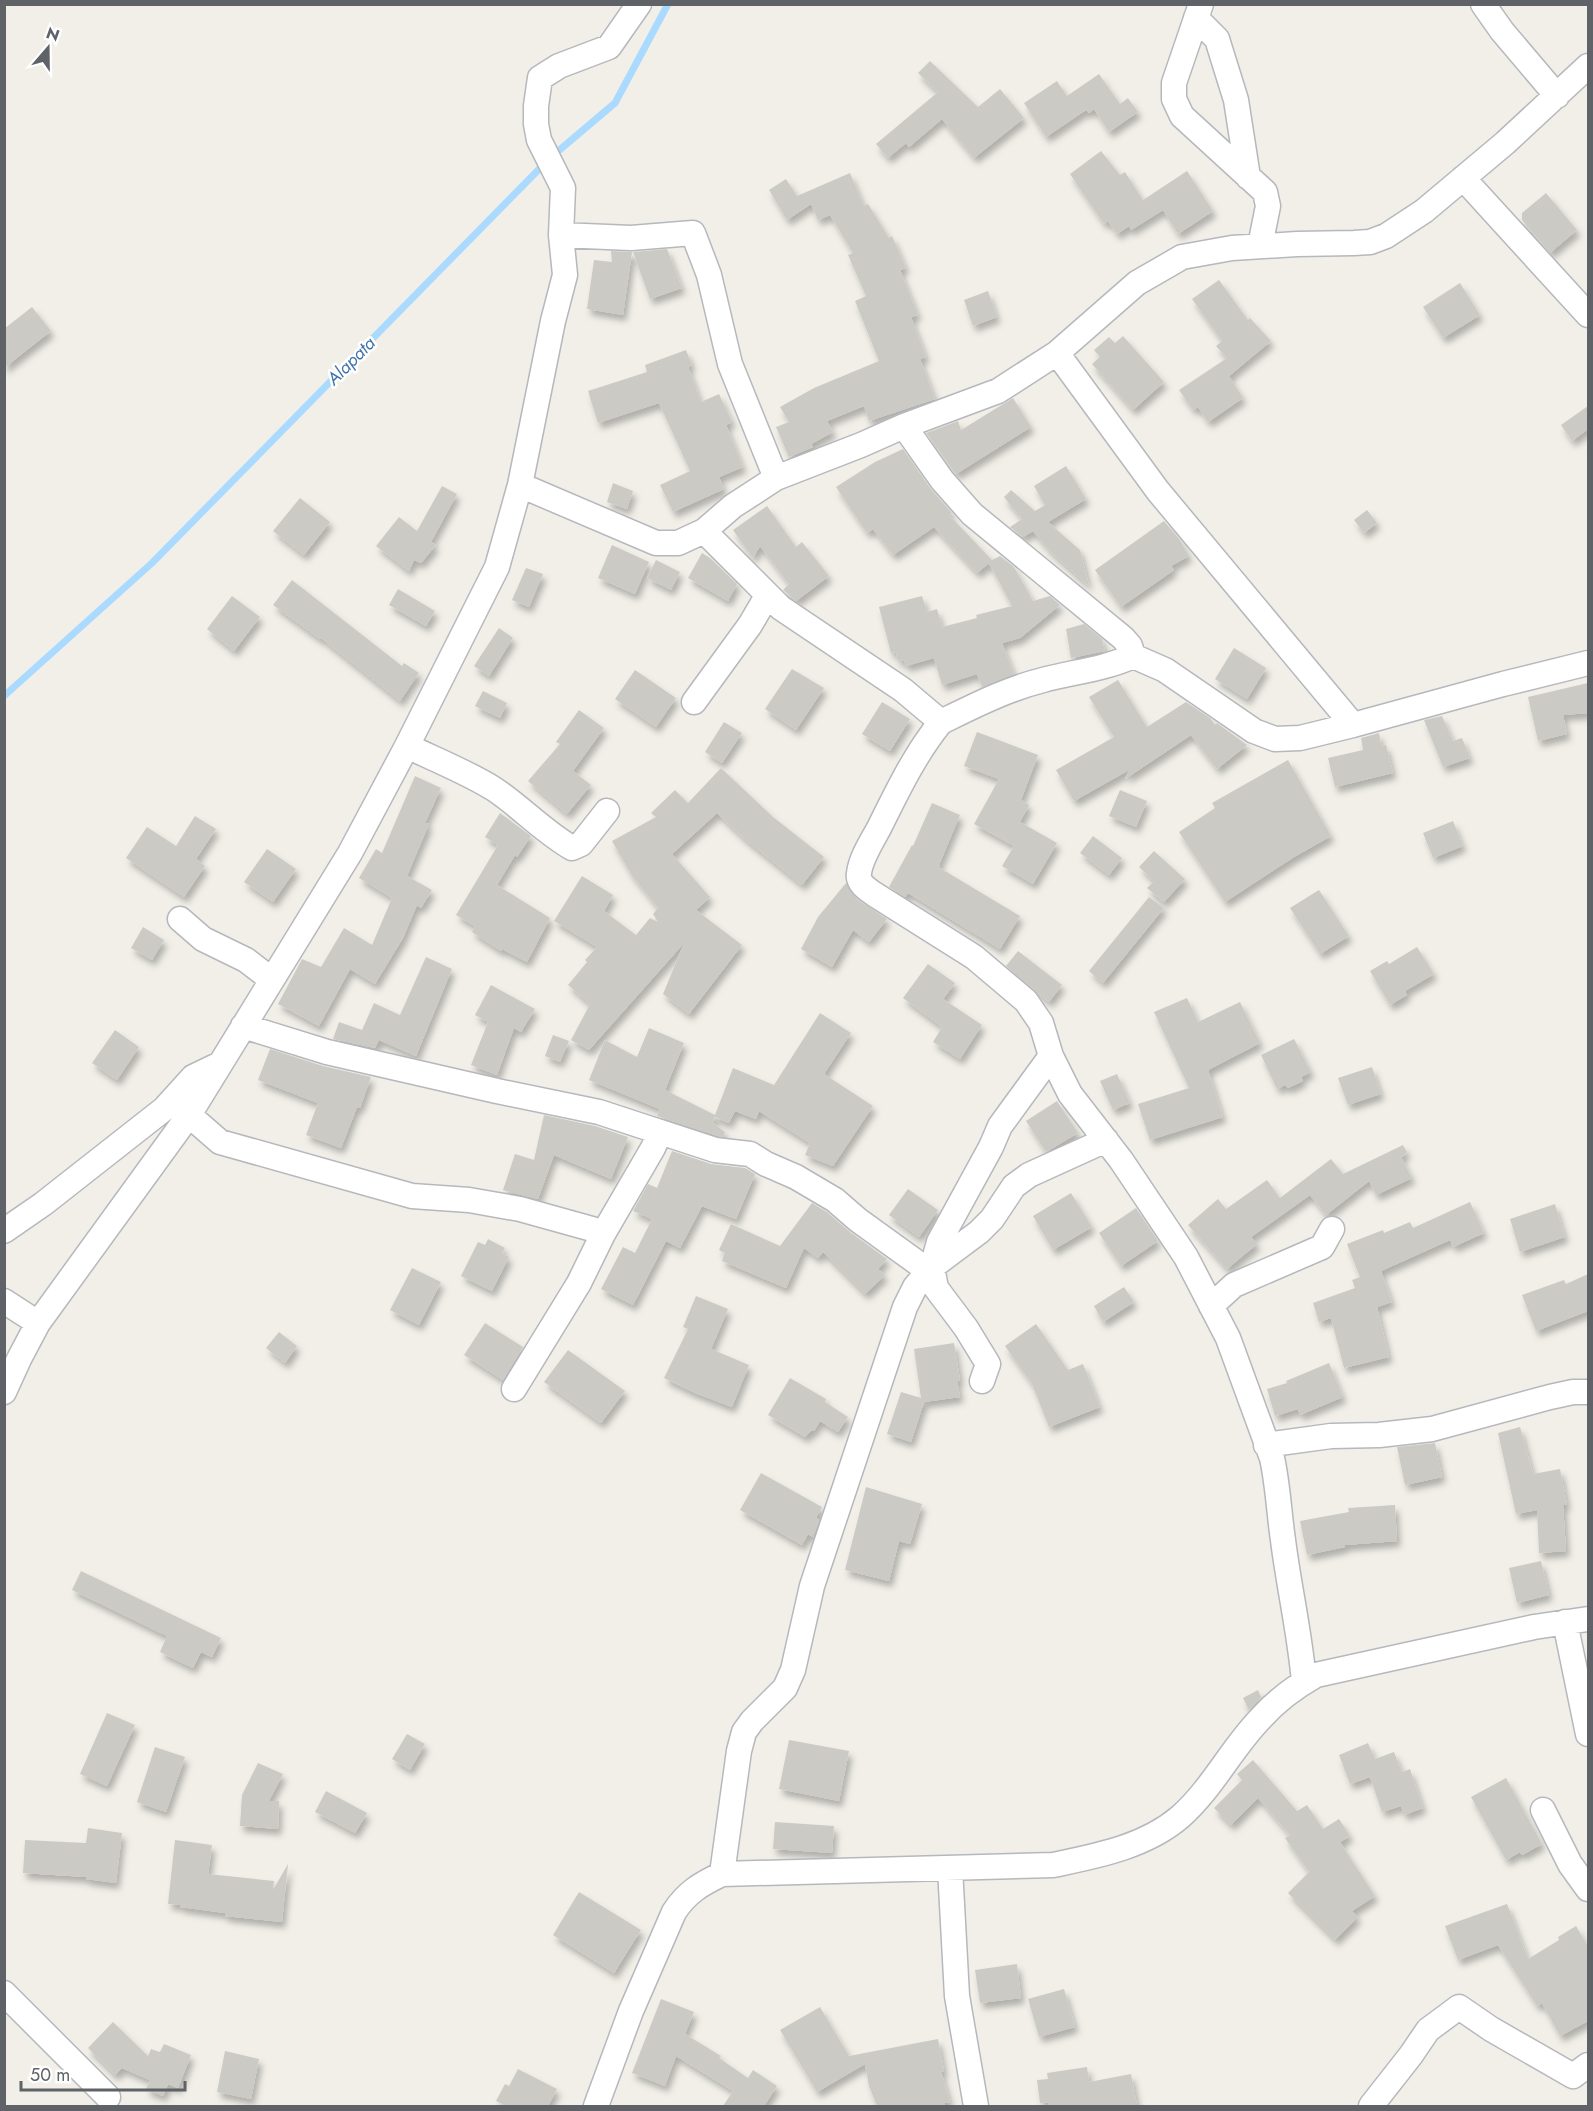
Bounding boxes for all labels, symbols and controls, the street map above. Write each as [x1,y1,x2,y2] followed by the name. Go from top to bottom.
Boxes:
[18,18,78,78] north arrow
[43,21,63,47] text: N
[320,331,381,392] water label: Alapata
[21,2054,184,2092] scale bar
[30,2062,70,2088] text: 50 m

